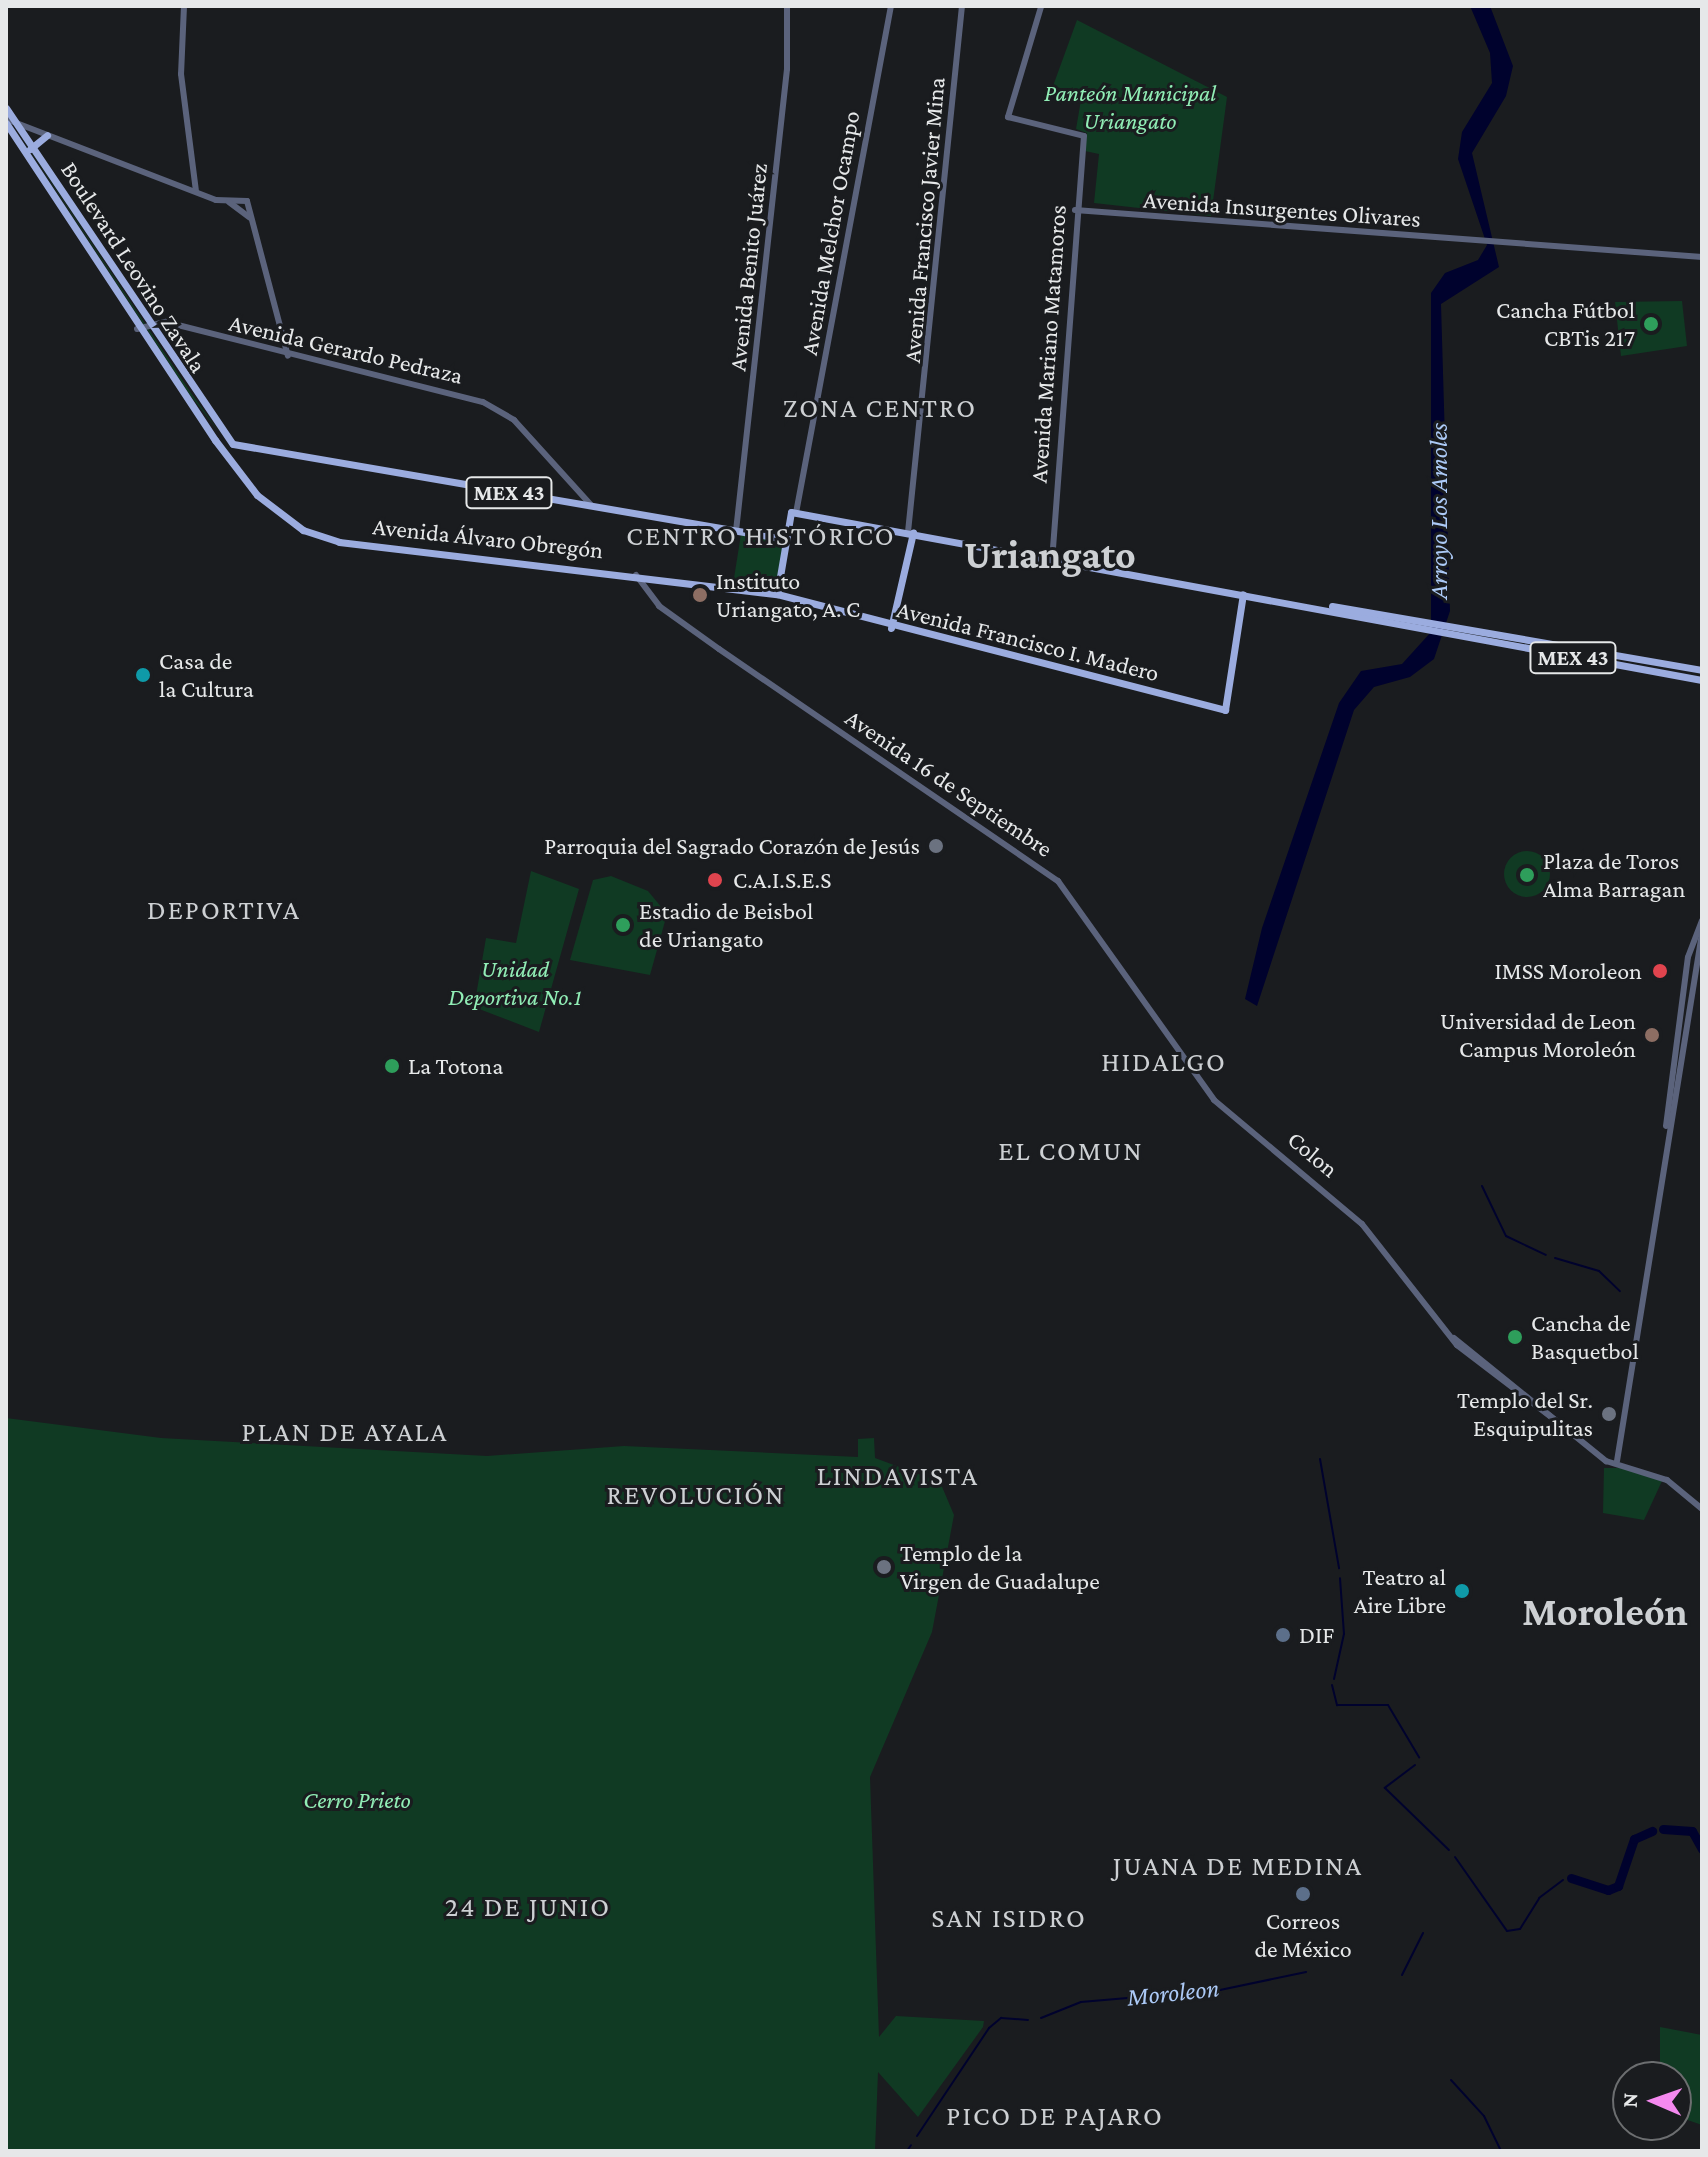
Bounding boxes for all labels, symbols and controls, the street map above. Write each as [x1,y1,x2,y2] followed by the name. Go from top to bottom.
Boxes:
[897,76,951,364] street label: Avenida Francisco Javier Mina
[1044,79,1216,135] park label: Panteón Municipal Uriangato
[794,109,866,357] street label: Avenida Melchor Ocampo
[55,156,213,378] street label: Boulevard Leovino Zavala
[723,162,773,372] street label: Avenida Benito Juárez
[1142,185,1422,233] street label: Avenida Insurgentes Olivares
[1024,204,1072,484] street label: Avenida Mariano Matamoros
[1496,296,1635,352] place label: Cancha Fútbol CBTis 217
[226,308,466,390] street label: Avenida Gerardo Pedraza
[1642,315,1660,333] marker: Cancha Fútbol CBTis 217
[783,391,977,425] district label: ZONA CENTRO
[1423,423,1455,599] water label: Arroyo Los Amoles
[465,475,553,511] road number: MEX 43
[371,512,605,564] street label: Avenida Álvaro Obregón
[626,519,896,553] district label: CENTRO HISTÓRICO
[964,531,1136,579] district label: Uriangato
[716,567,860,623] place label: Instituto Uriangato, A. C
[691,586,709,604] marker: Instituto Uriangato, A. C
[894,594,1162,688] street label: Avenida Francisco I. Madero
[1529,640,1617,676] road number: MEX 43
[159,647,254,703] place label: Casa de la Cultura
[134,666,152,684] marker: Casa de la Cultura
[840,703,1058,863] street label: Avenida 16 de Septiembre
[544,832,920,860] place label: Parroquia del Sagrado Corazón de Jesús
[927,837,945,855] marker: Parroquia del Sagrado Corazón de Jesús
[1543,847,1685,903] place label: Plaza de Toros Alma Barragan
[733,866,832,894] place label: C.A.I.S.E.S
[1518,866,1536,884] marker: Plaza de Toros Alma Barragan
[704,869,726,891] marker: C.A.I.S.E.S
[147,893,301,927] district label: DEPORTIVA
[639,897,813,953] place label: Estadio de Beisbol de Uriangato
[614,916,632,934] marker: Estadio de Beisbol de Uriangato
[448,955,582,1011] park label: Unidad Deportiva No.1
[1494,957,1642,985] place label: IMSS Moroleon
[1649,960,1671,982] marker: IMSS Moroleon
[1440,1007,1636,1063] place label: Universidad de Leon Campus Moroleón
[1643,1026,1661,1044] marker: Universidad de Leon Campus Moroleón
[1101,1045,1227,1079] district label: HIDALGO
[408,1052,503,1080] place label: La Totona
[383,1057,401,1075] marker: La Totona
[1282,1125,1344,1183] street label: Colon
[998,1134,1144,1168] district label: EL COMUN
[1531,1309,1639,1365] place label: Cancha de Basquetbol
[1506,1328,1524,1346] marker: Cancha de Basquetbol
[1457,1386,1593,1442] place label: Templo del Sr. Esquipulitas
[1600,1405,1618,1423] marker: Templo del Sr. Esquipulitas
[242,1415,448,1449] district label: PLAN DE AYALA
[817,1459,979,1493] district label: LINDAVISTA
[607,1478,785,1512] district label: REVOLUCIÓN
[900,1539,1100,1595] place label: Templo de la Virgen de Guadalupe
[875,1558,893,1576] marker: Templo de la Virgen de Guadalupe
[1354,1563,1446,1619] place label: Teatro al Aire Libre
[1453,1582,1471,1600] marker: Teatro al Aire Libre
[1522,1588,1688,1636] district label: Moroleón
[1299,1621,1334,1649] place label: DIF
[1274,1626,1292,1644] marker: DIF
[303,1786,411,1814] park label: Cerro Prieto
[1113,1849,1363,1883] district label: JUANA DE MEDINA
[1294,1885,1312,1903] marker: Correos de México
[445,1890,611,1924] district label: 24 DE JUNIO
[931,1901,1087,1935] district label: SAN ISIDRO
[1254,1907,1352,1963] place label: Correos de México
[1125,1973,1221,2013] water label: Moroleon
[1612,2061,1692,2141] north arrow
[1617,2092,1642,2108] text: N
[946,2099,1164,2133] district label: PICO DE PAJARO

